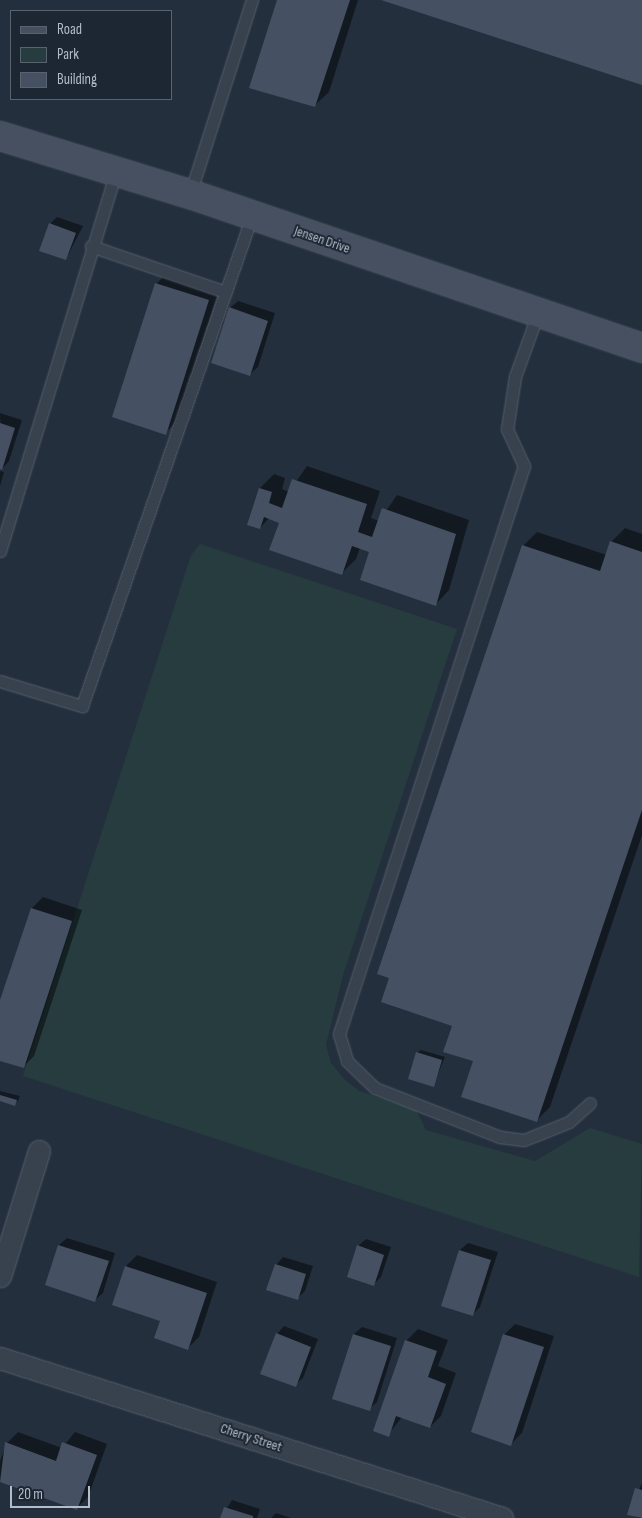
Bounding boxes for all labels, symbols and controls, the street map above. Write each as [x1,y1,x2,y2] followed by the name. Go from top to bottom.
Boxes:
[10,10,172,100] legend
[57,20,82,39] text: Road
[57,45,79,64] text: Park
[57,70,97,89] text: Building
[292,223,352,257] street label: Jensen Drive
[218,1420,284,1456] street label: Cherry Street
[12,1476,92,1508] scale bar
[18,1485,43,1504] text: 20 m

